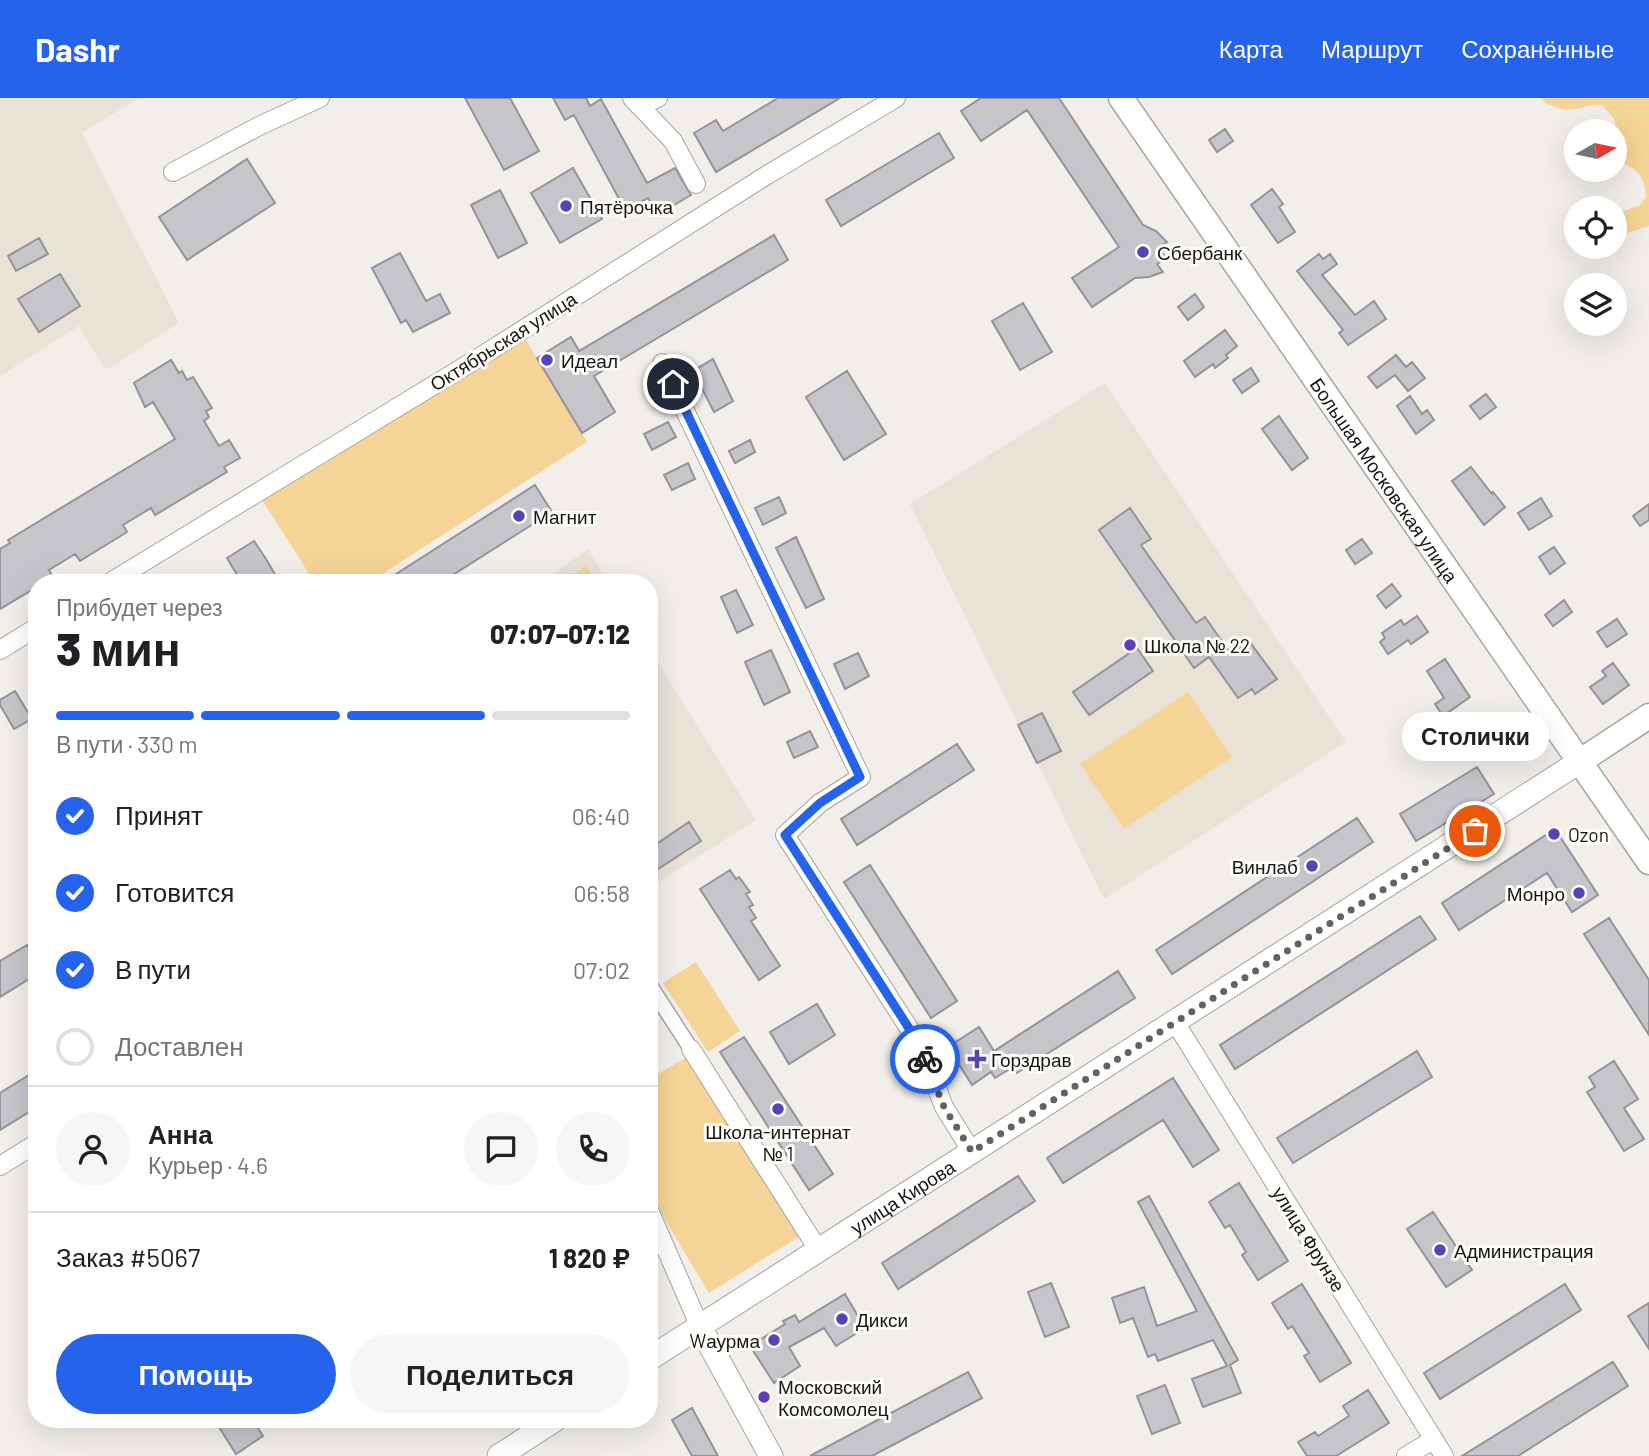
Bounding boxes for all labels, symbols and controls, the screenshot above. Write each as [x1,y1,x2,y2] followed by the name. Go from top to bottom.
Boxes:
[35,29,120,69] text: Dashr
[1219,34,1283,63] text: Карта
[1321,34,1423,63] text: Маршрут
[1461,34,1614,63] text: Сохранённые
[1564,119,1628,182] north arrow
[1564,119,1627,336] map controls
[580,195,674,218] place label: Пятёрочка
[1564,196,1627,259] button: locate
[558,198,574,214] marker: Пятёрочка
[1157,241,1243,264] place label: Сбербанк
[1135,244,1151,260] marker: Сбербанк
[1564,273,1627,336] button: layers
[425,286,581,395] street label: Октябрьская улица
[561,349,618,372] place label: Идеал
[539,352,555,368] marker: Идеал
[643,354,703,414] pin
[654,365,692,403] icon: home
[1306,373,1464,587] street label: Большая Московская улица
[533,505,597,528] place label: Магнит
[511,508,527,524] marker: Магнит
[56,593,223,621] text: Прибудет через
[490,618,630,649] text: 07:07–07:12
[56,620,181,675] text: 3 мин
[1144,634,1250,657] place label: Школа № 22
[1122,637,1138,653] marker: Школа № 22
[1402,712,1548,761] callout: Столички
[1421,722,1530,750] text: Столички
[56,730,198,758] text: В пути · 330 m
[56,797,94,835] icon: check
[115,799,203,830] text: Принят
[1445,801,1505,861] pin
[572,802,630,830] text: 06:40
[1456,812,1494,850] icon: bag
[1568,823,1609,846] place label: Ozon
[1546,826,1562,842] marker: Ozon
[1232,855,1298,878] place label: Винлаб
[1304,858,1320,874] marker: Винлаб
[56,874,94,912] icon: check
[115,876,234,907] text: Готовится
[574,879,630,907] text: 06:58
[1507,882,1565,905] place label: Монро
[1571,885,1587,901] marker: Монро
[56,951,94,989] icon: check
[115,953,191,984] text: В пути
[573,956,630,984] text: 07:02
[890,1024,960,1094] courier
[115,1030,244,1061] text: Доставлен
[906,1040,944,1078] icon: bike
[991,1048,1072,1071] place label: Горздрав
[969,1051,985,1067] marker: Горздрав
[770,1101,786,1117] marker: Школа-интернат № 1
[56,1112,130,1186] button: person
[464,1112,538,1186] button: chat
[556,1112,630,1186] button: phone
[148,1118,213,1149] text: Анна
[705,1120,851,1165] place label: Школа-интернат № 1
[148,1151,268,1179] text: Курьер · 4.6
[846,1154,959,1238] street label: улица Кирова
[1267,1182,1351,1296] street label: улица Фрунзе
[1454,1239,1594,1262] place label: Администрация
[56,1241,200,1272] text: Заказ #5067
[549,1242,630,1273] text: 1 820 ₽
[1432,1242,1448,1258] marker: Администрация
[856,1308,908,1331] place label: Дикси
[834,1311,850,1327] marker: Дикси
[689,1329,760,1352] place label: Wаурма
[766,1332,782,1348] marker: Wаурма
[56,1334,336,1414] button: Помощь
[350,1334,630,1414] button: Поделиться
[778,1375,889,1420] place label: Московский Комсомолец
[756,1389,772,1405] marker: Московский Комсомолец

